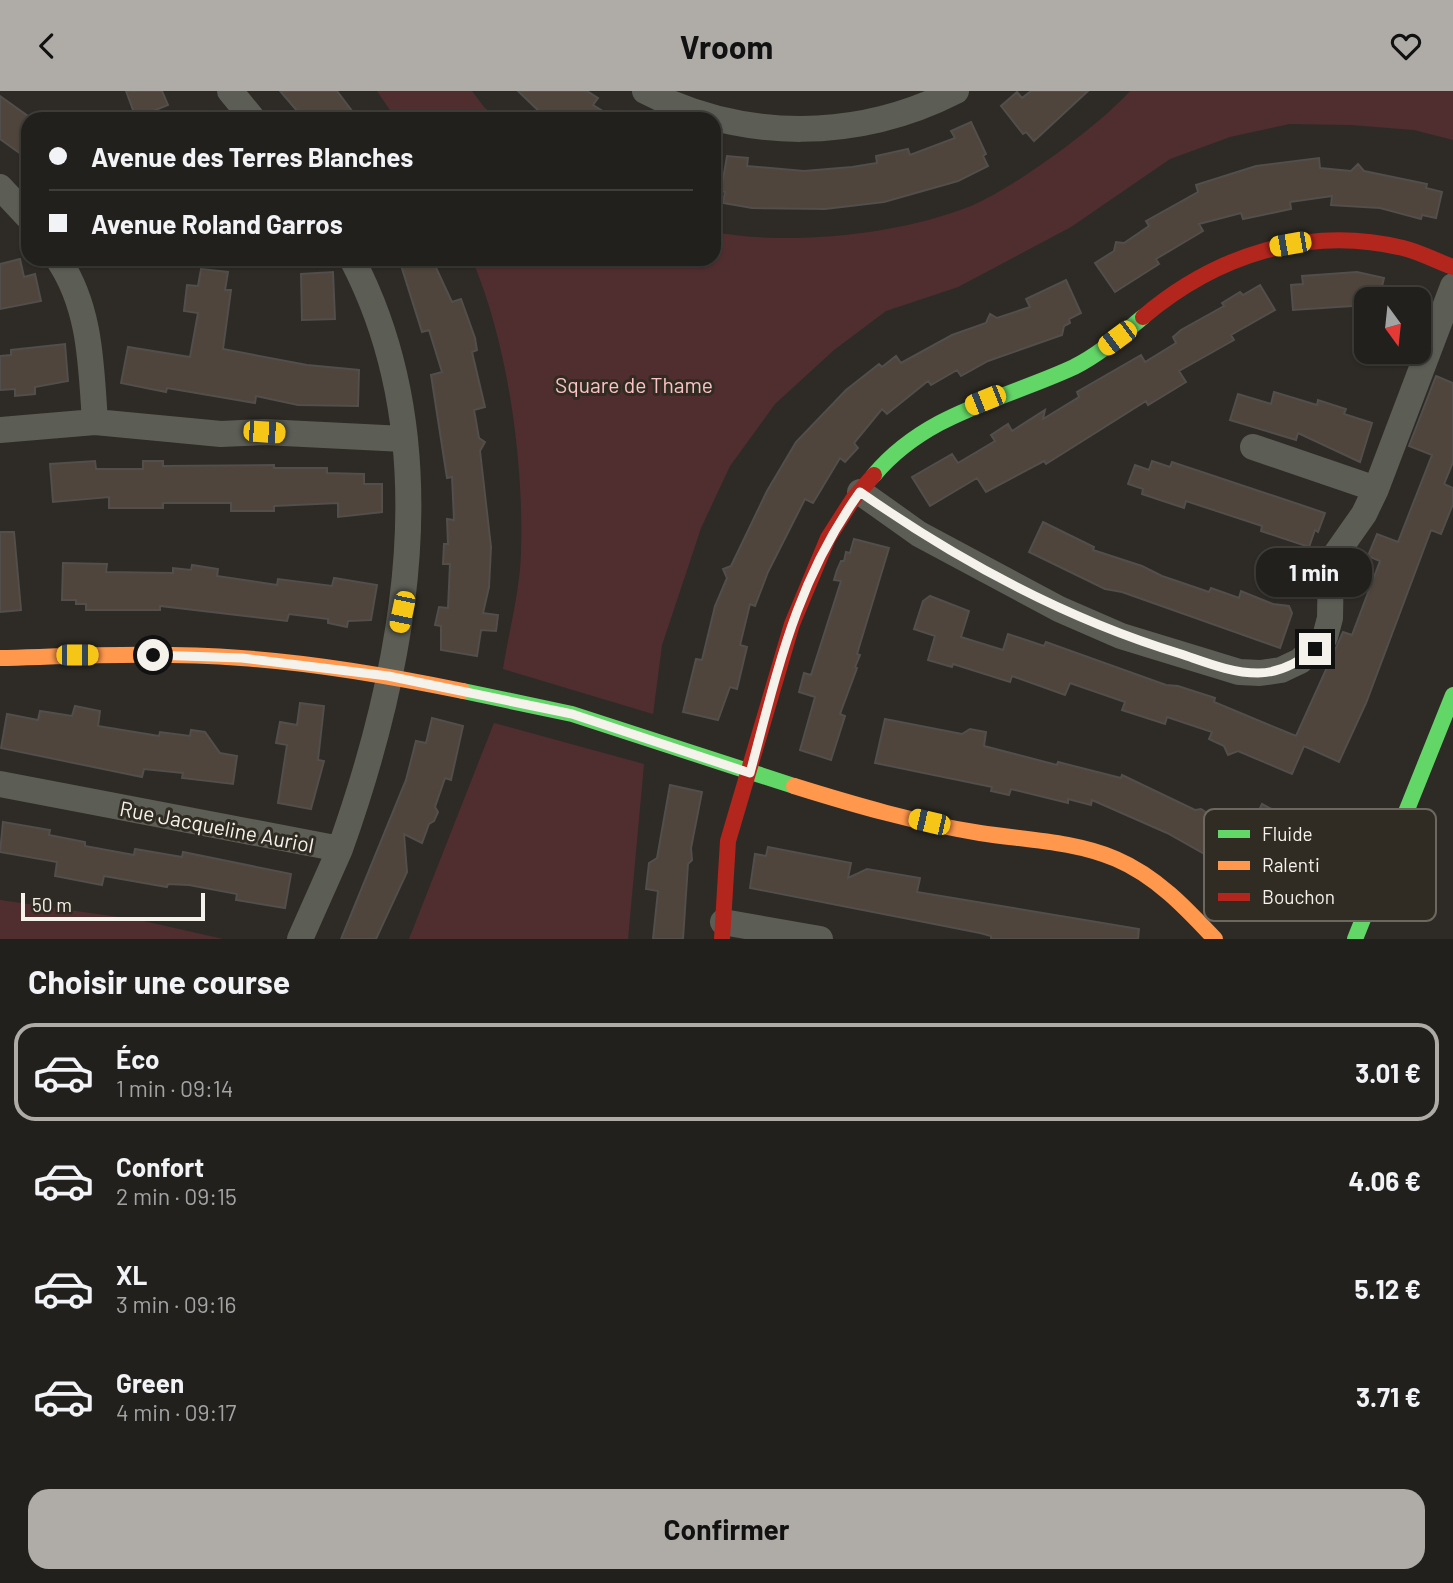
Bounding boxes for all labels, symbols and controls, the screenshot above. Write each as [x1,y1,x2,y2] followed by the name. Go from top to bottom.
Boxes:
[28,27,66,65] icon: back
[680,27,773,65] text: Vroom
[1387,27,1425,65] icon: heart
[91,141,413,172] text: Avenue des Terres Blanches
[91,208,343,239] text: Avenue Roland Garros
[1268,230,1313,258] car
[1354,287,1432,364] north arrow
[1354,287,1431,364] map controls
[1094,317,1141,359] car
[555,372,713,397] park label: Square de Thame
[962,382,1009,418] car
[243,420,286,444] car
[1257,547,1373,596] callout: 1 min
[1289,558,1339,586] text: 1 min
[388,589,417,635] car
[1299,633,1331,665] route end
[137,639,169,671] route start
[57,645,99,666] car
[118,795,316,857] street label: Rue Jacqueline Auriol
[907,807,952,837] car
[1204,809,1436,921] legend
[1262,822,1313,845] text: Fluide
[1262,853,1320,876] text: Ralenti
[1262,885,1335,908] text: Bouchon
[21,890,205,922] scale bar
[32,893,72,916] text: 50 m
[28,962,290,1000] text: Choisir une course
[32,1041,95,1104] icon: car
[116,1043,159,1074] text: Éco
[1355,1057,1421,1088] text: 3.01 €
[116,1074,233,1102] text: 1 min · 09:14
[32,1149,95,1212] icon: car
[116,1151,204,1182] text: Confort
[1348,1165,1421,1196] text: 4.06 €
[116,1182,237,1210] text: 2 min · 09:15
[32,1257,95,1320] icon: car
[116,1259,147,1290] text: XL
[1355,1273,1421,1304] text: 5.12 €
[116,1290,236,1318] text: 3 min · 09:16
[32,1365,95,1428] icon: car
[116,1367,184,1398] text: Green
[1356,1381,1421,1412] text: 3.71 €
[116,1398,236,1426] text: 4 min · 09:17
[28,1489,1425,1569] button: Confirmer

